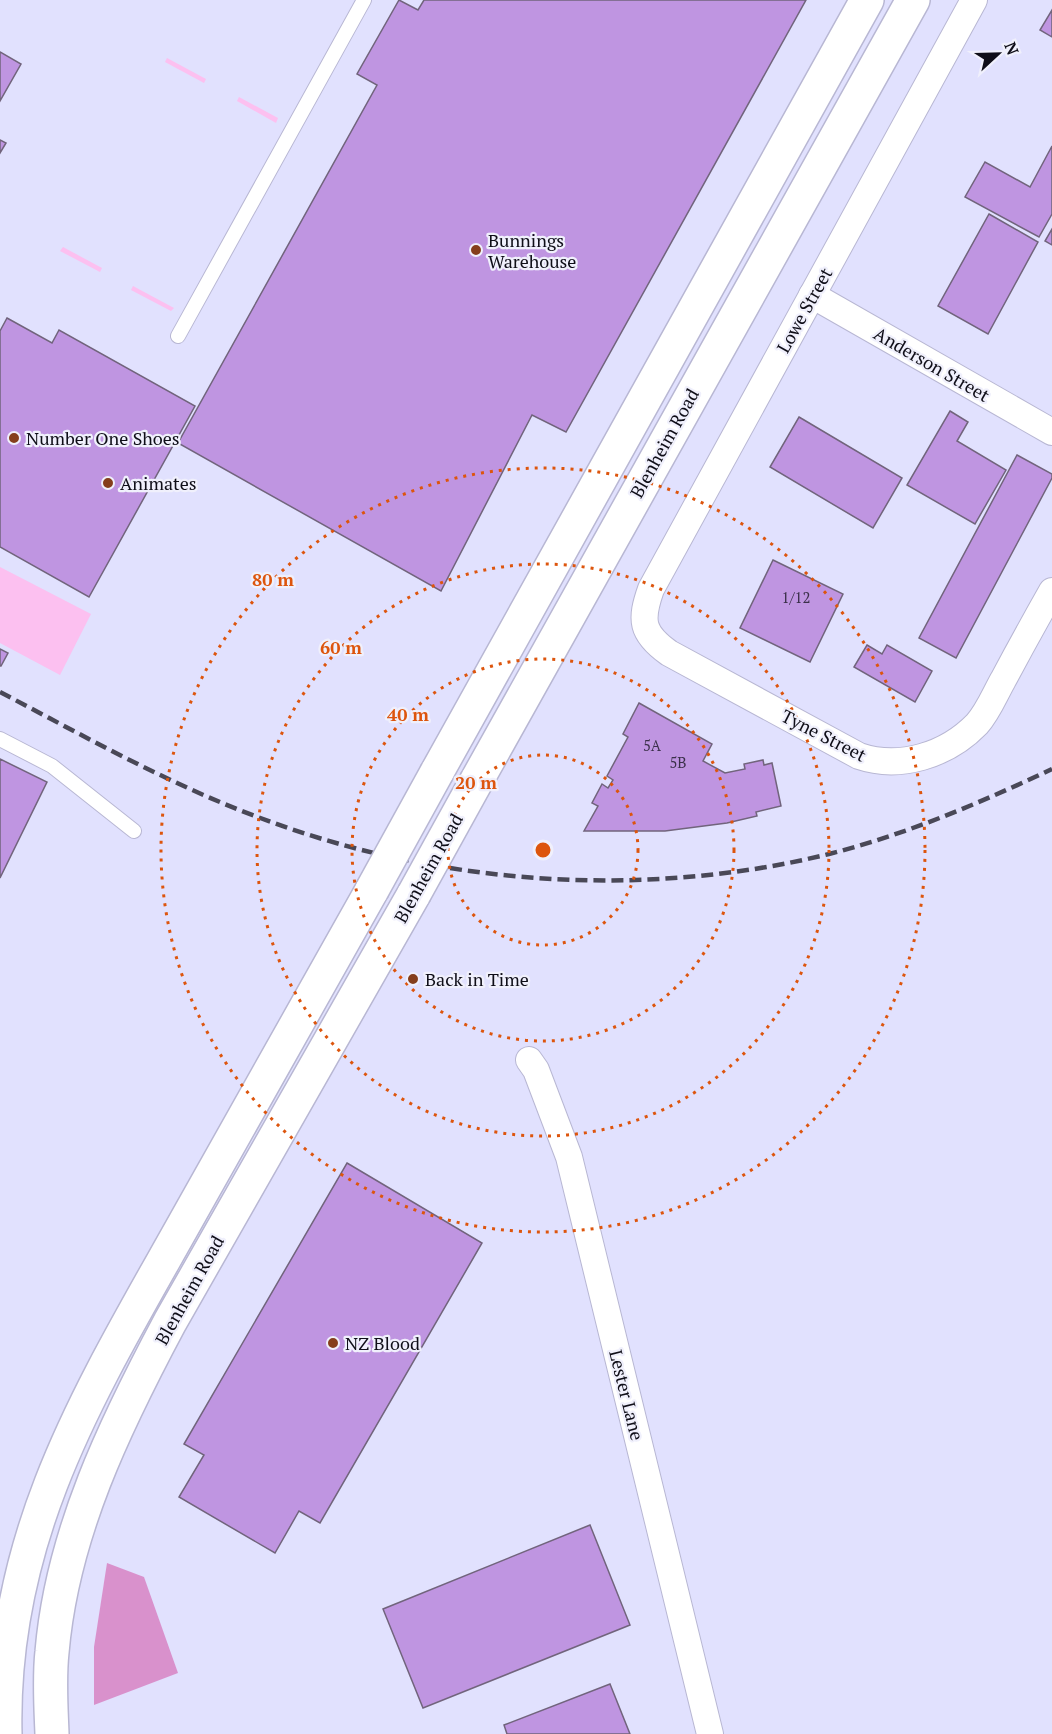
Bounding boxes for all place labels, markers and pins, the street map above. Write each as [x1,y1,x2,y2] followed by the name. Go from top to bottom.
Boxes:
[488,228,576,273] place label: Bunnings Warehouse
[469,243,483,257] marker: Bunnings Warehouse
[26,426,180,450] place label: Number One Shoes
[7,431,21,445] marker: Number One Shoes
[120,471,197,495] place label: Animates
[101,476,115,490] marker: Animates
[533,840,553,860] centre of rings
[425,967,529,991] place label: Back in Time
[406,972,420,986] marker: Back in Time
[345,1331,420,1355] place label: NZ Blood
[326,1336,340,1350] marker: NZ Blood

